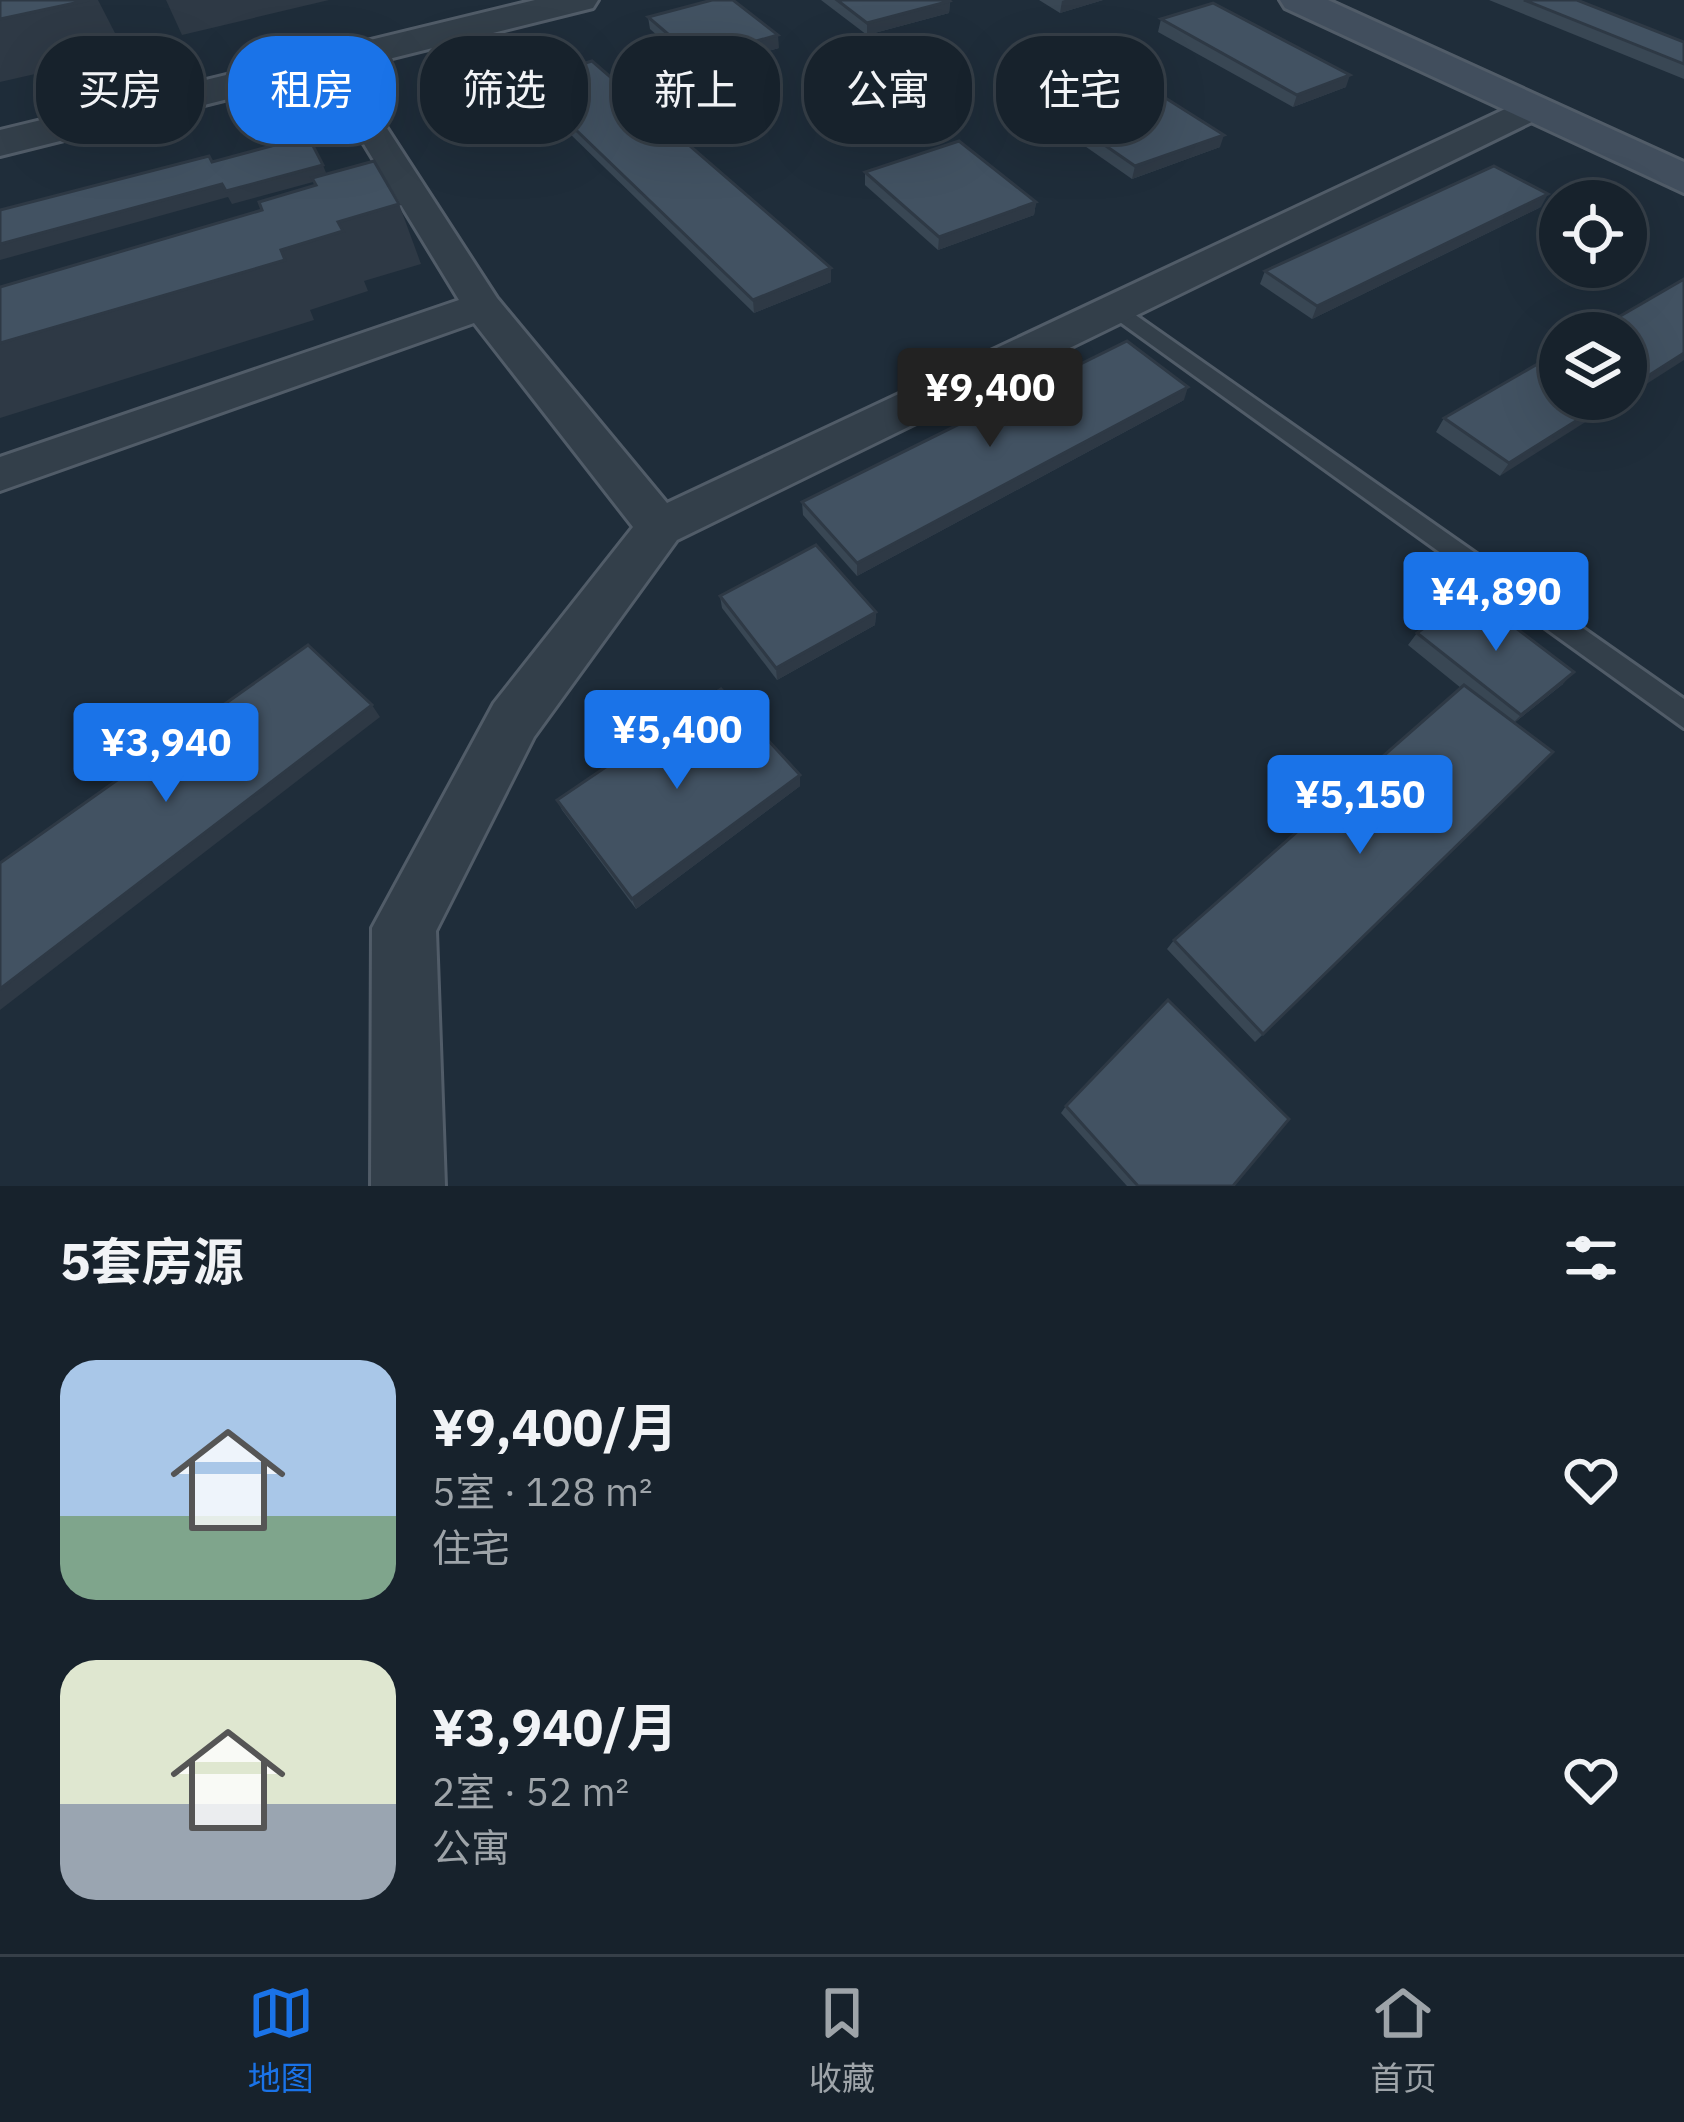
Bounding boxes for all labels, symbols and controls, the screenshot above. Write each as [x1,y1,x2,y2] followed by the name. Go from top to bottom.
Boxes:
[36,36,204,144] chip: 买房
[228,36,396,144] chip: 租房
[420,36,588,144] chip: 筛选
[612,36,780,144] chip: 新上
[804,36,972,144] chip: 公寓
[996,36,1164,144] chip: 住宅
[1539,180,1647,420] map controls
[1539,180,1647,288] button: locate
[1539,312,1647,420] button: layers
[892,348,1088,450] pin: ¥9,400
[924,361,1056,412] text: ¥9,400
[1398,552,1594,654] pin: ¥4,890
[1430,565,1562,616] text: ¥4,890
[579,690,775,792] pin: ¥5,400
[68,703,264,805] pin: ¥3,940
[611,703,743,754] text: ¥5,400
[100,716,232,767] text: ¥3,940
[1262,755,1458,857] pin: ¥5,150
[1294,768,1426,819] text: ¥5,150
[1558,1225,1624,1291] icon: filters
[60,1228,244,1294] text: 5套房源
[432,1394,678,1460] text: ¥9,400/月
[156,1408,300,1552] icon: home
[1558,1447,1624,1513] icon: heart
[432,1466,652,1517] text: 5室 · 128 m²
[432,1522,510,1573] text: 住宅
[432,1694,678,1760] text: ¥3,940/月
[156,1708,300,1852] icon: home
[1558,1747,1624,1813] icon: heart
[432,1766,629,1817] text: 2室 · 52 m²
[432,1822,510,1873] text: 公寓
[248,1980,314,2100] tab: 地图
[809,1980,875,2100] tab: 收藏
[1370,1980,1436,2100] tab: 首页

